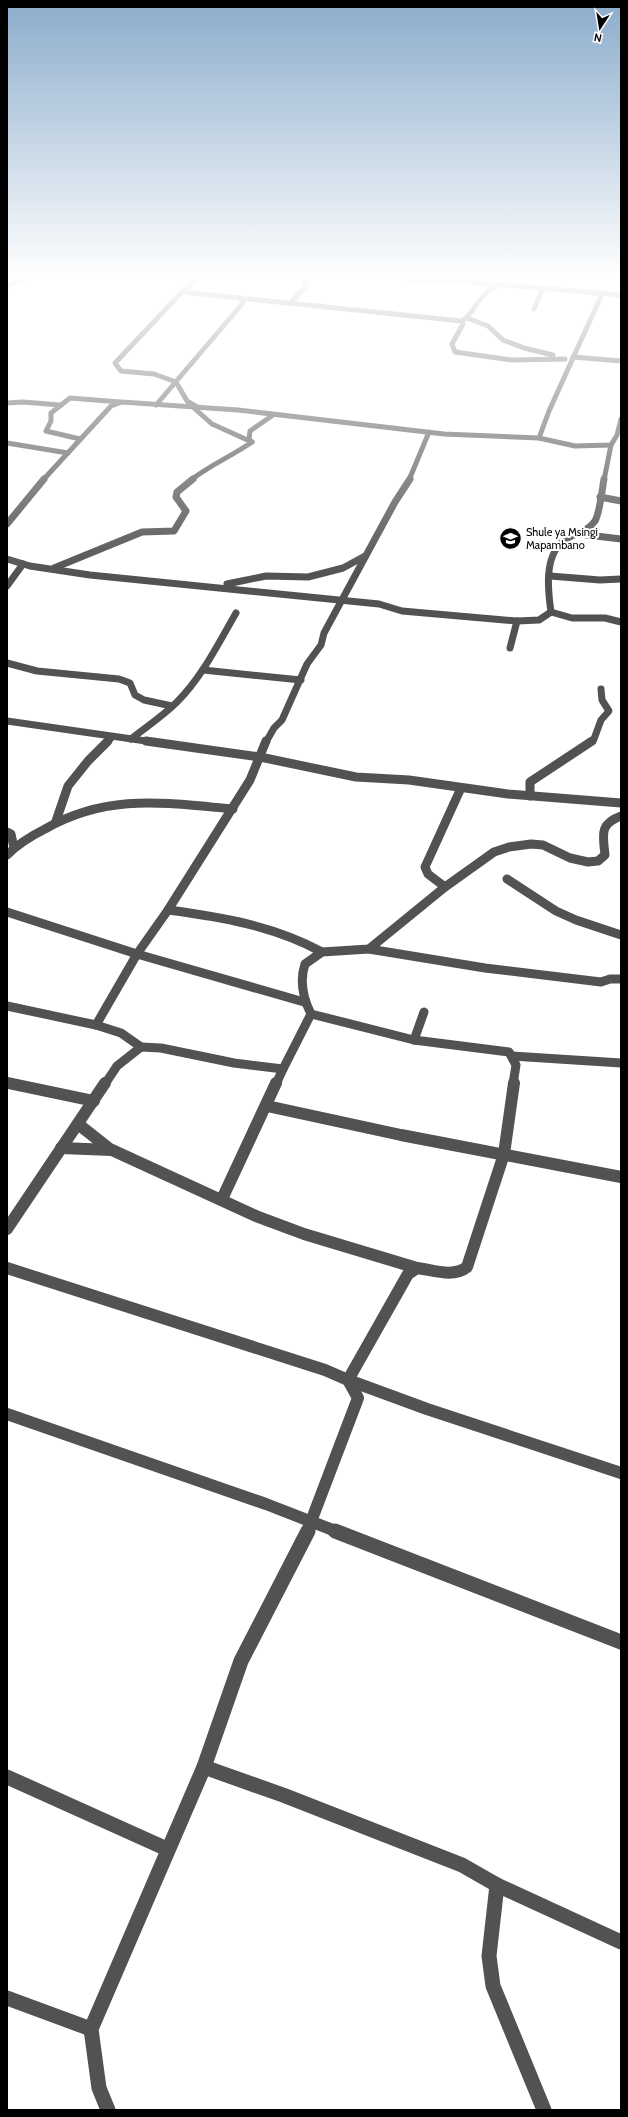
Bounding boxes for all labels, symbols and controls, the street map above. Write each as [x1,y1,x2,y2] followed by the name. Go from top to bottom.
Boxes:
[580,8,620,48] north arrow
[593,30,603,45] text: N
[498,525,524,551] school or university icon: Shule ya Msingi Mapambano
[526,525,598,552] place label: Shule ya Msingi Mapambano

